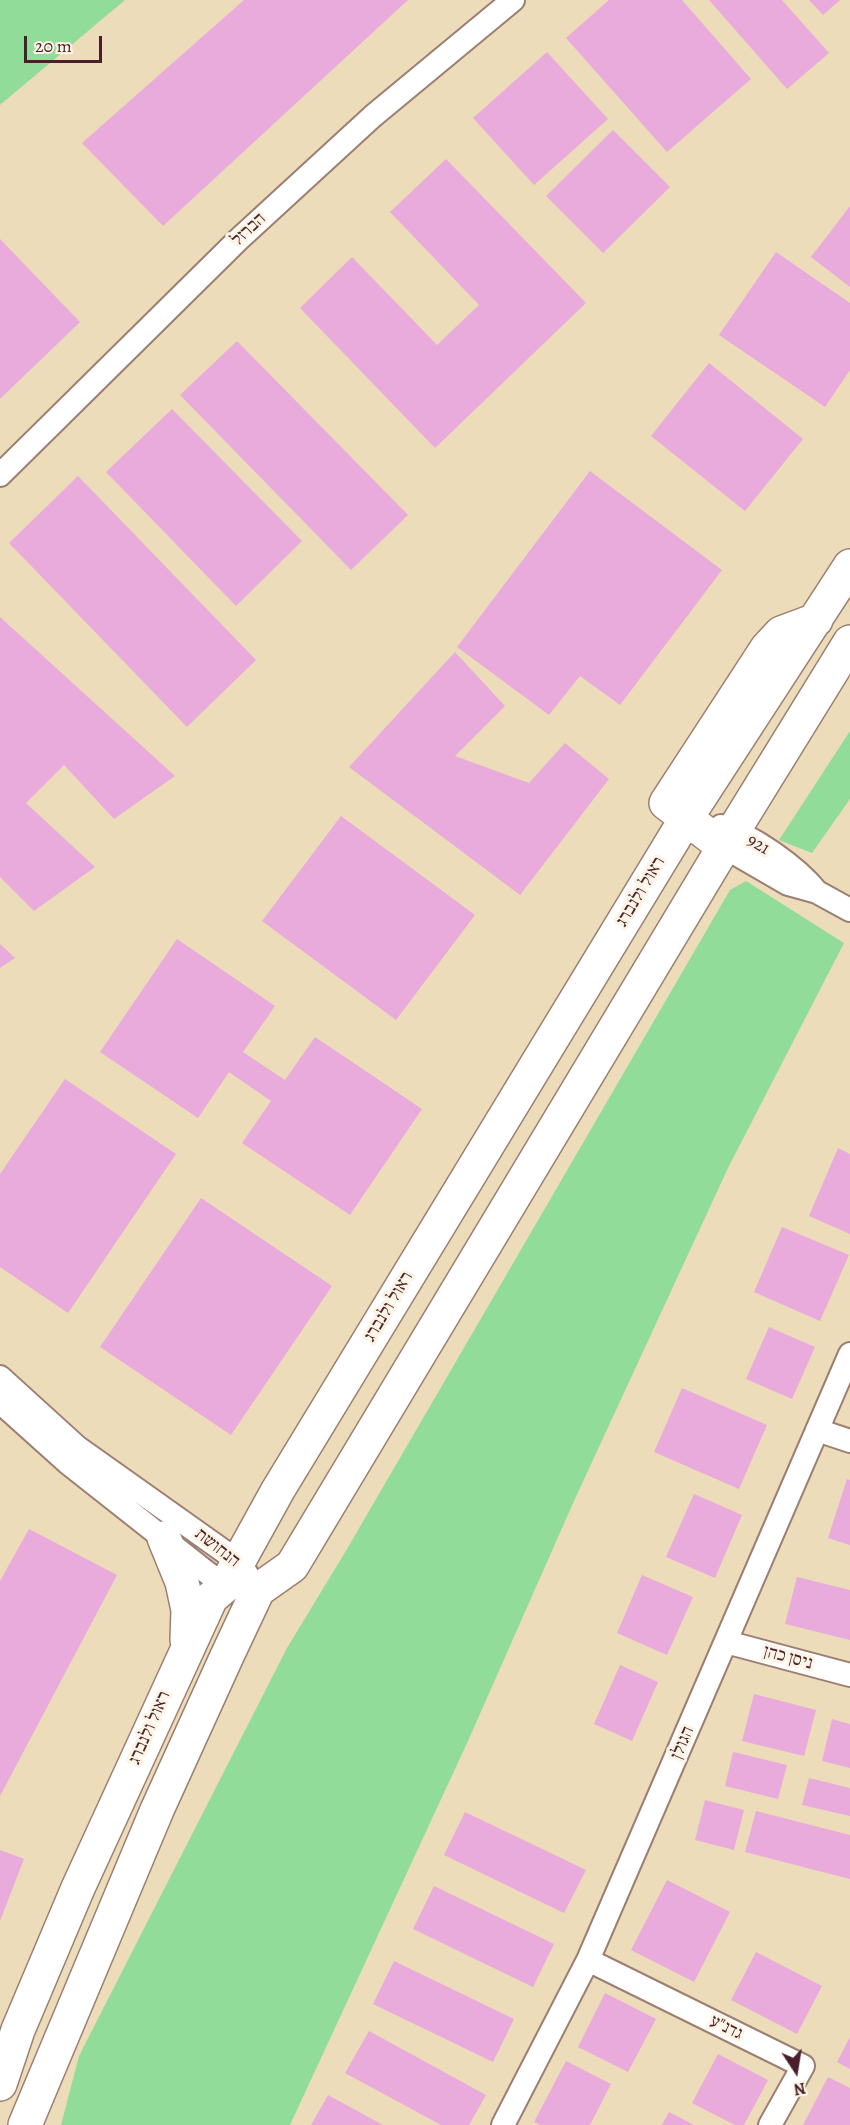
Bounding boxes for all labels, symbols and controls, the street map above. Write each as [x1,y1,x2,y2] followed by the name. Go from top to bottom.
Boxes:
[27,24,105,62] scale bar
[35,34,72,58] text: 20 m
[227,209,271,251] street label: הברזל
[743,830,773,860] street label: 921
[612,853,670,931] street label: ראול ולנברג
[360,1268,418,1346] street label: ראול ולנברג
[190,1524,244,1572] street label: הנחושת
[761,1641,815,1675] street label: ניסן כהן
[124,1688,176,1768] street label: ראול ולנברג
[667,1723,699,1763] street label: הגולן
[706,2011,746,2045] street label: גדנ"ע
[766,2041,826,2101] north arrow
[792,2077,808,2101] text: N

